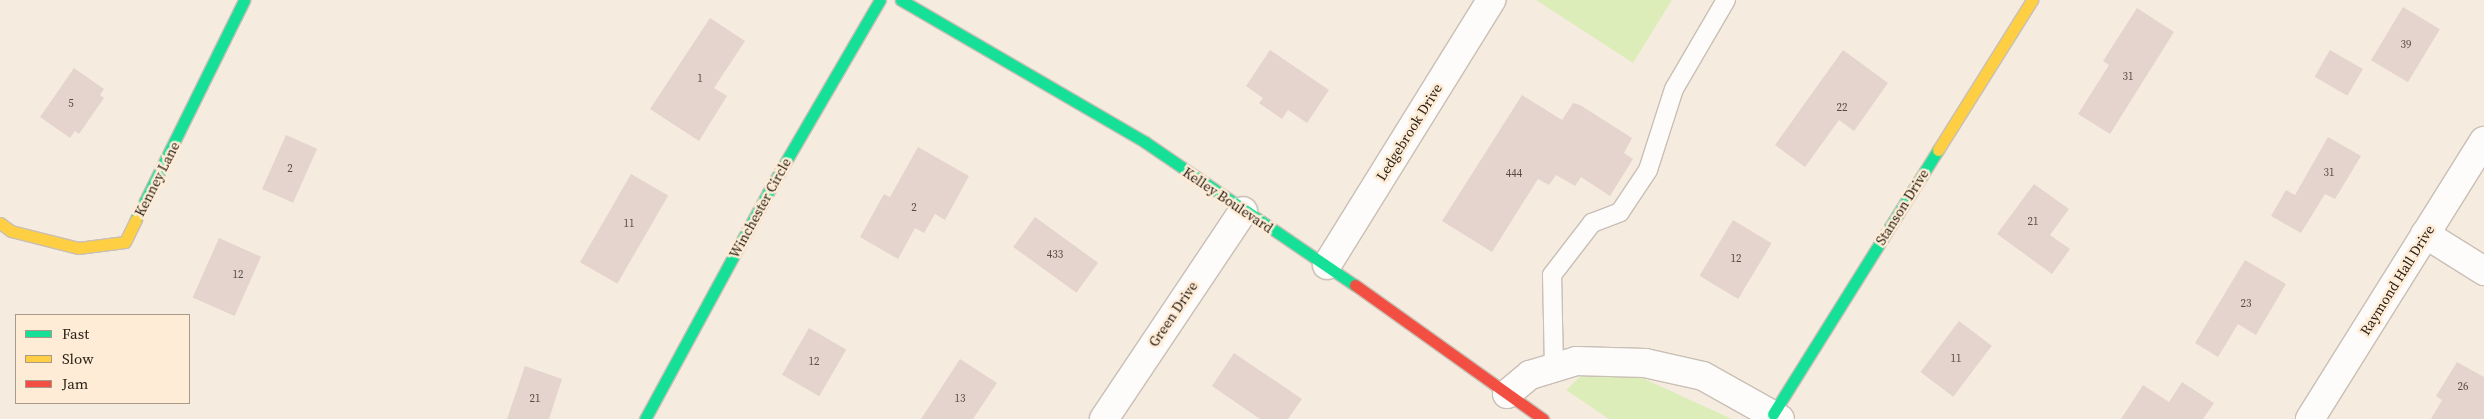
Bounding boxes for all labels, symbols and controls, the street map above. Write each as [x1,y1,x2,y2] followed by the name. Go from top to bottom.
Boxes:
[2401,38,2411,52] house number: 39
[2123,70,2133,84] house number: 31
[697,72,703,86] house number: 1
[1372,80,1446,184] street label: Ledgebrook Drive
[68,97,74,111] house number: 5
[1837,101,1847,115] house number: 22
[131,139,183,219] street label: Kenney Lane
[726,155,794,261] street label: Winchester Circle
[287,162,293,176] house number: 2
[1180,164,1276,236] street label: Kelley Boulevard
[1872,166,1932,248] street label: Stanson Drive
[2324,166,2334,180] house number: 31
[1506,167,1522,181] house number: 444
[911,201,917,215] house number: 2
[2028,215,2038,229] house number: 21
[624,217,634,231] house number: 11
[2356,222,2438,338] street label: Raymond Hall Drive
[1047,248,1063,262] house number: 433
[1731,252,1741,266] house number: 12
[233,268,243,282] house number: 12
[1145,278,1201,350] street label: Green Drive
[2241,297,2251,311] house number: 23
[15,314,190,404] legend
[62,323,89,344] text: Fast
[62,348,94,369] text: Slow
[1951,352,1961,366] house number: 11
[809,355,819,369] house number: 12
[62,373,88,394] text: Jam
[2458,380,2468,394] house number: 26
[530,392,540,406] house number: 21
[955,392,965,406] house number: 13

